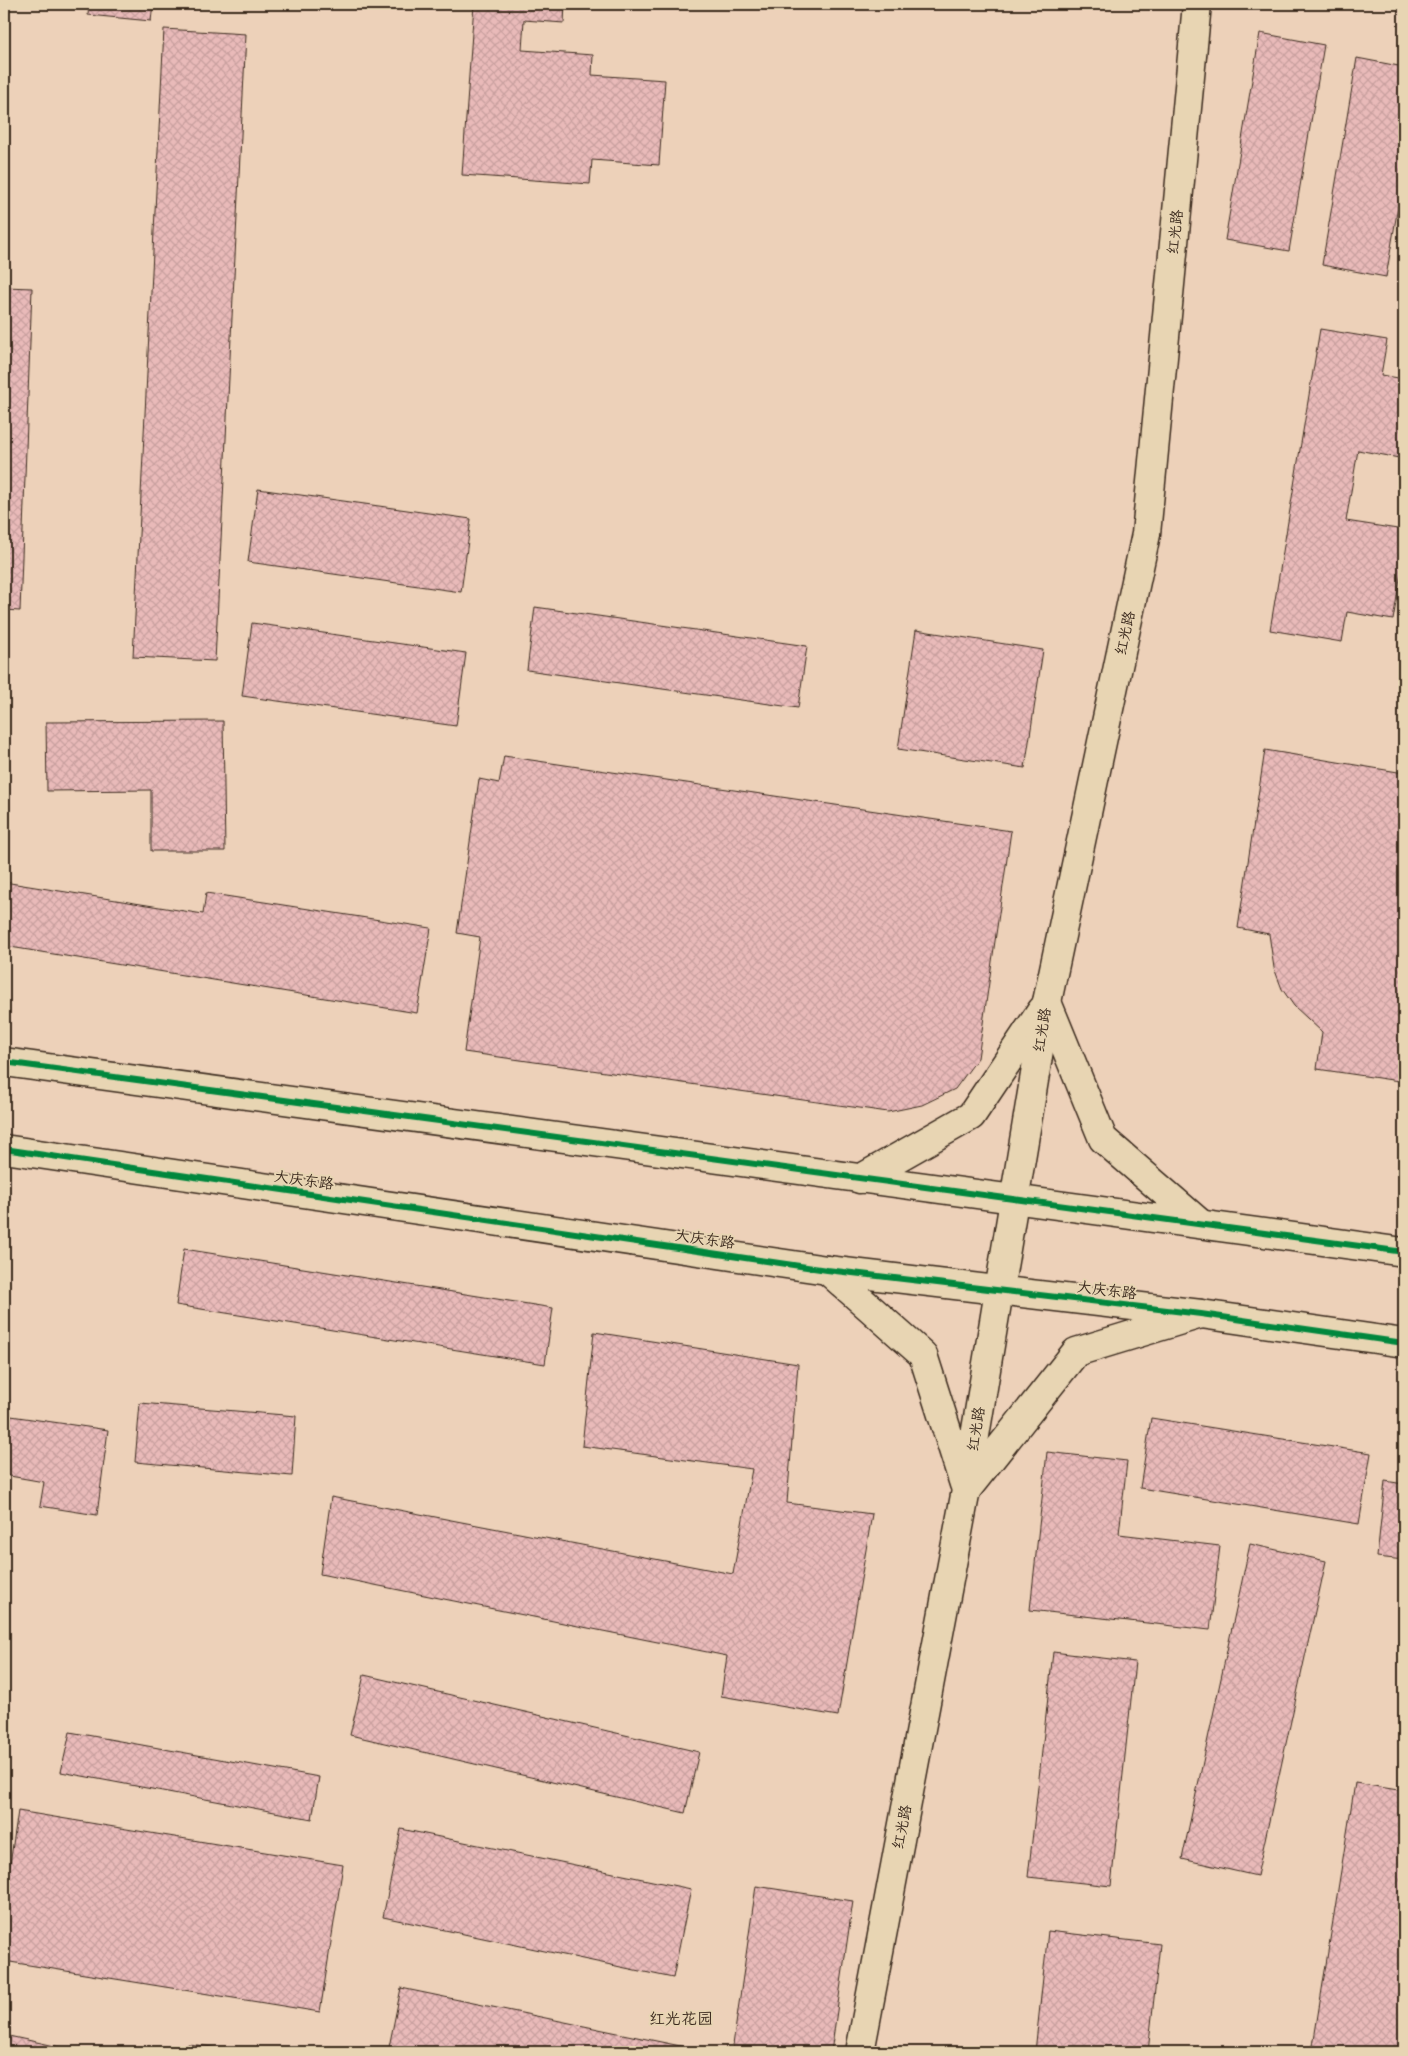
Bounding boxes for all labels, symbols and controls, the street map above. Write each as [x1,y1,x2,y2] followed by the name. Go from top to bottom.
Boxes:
[1164,209,1190,256] street label: 红光路
[1112,609,1142,658] street label: 红光路
[1030,1006,1058,1054] street label: 红光路
[272,1167,335,1197] street label: 大庆东路
[673,1226,736,1256] street label: 大庆东路
[1076,1277,1138,1307] street label: 大庆东路
[964,1405,992,1453] street label: 红光路
[889,1803,919,1852] street label: 红光路
[649,2009,713,2032] district label: 红光花园

